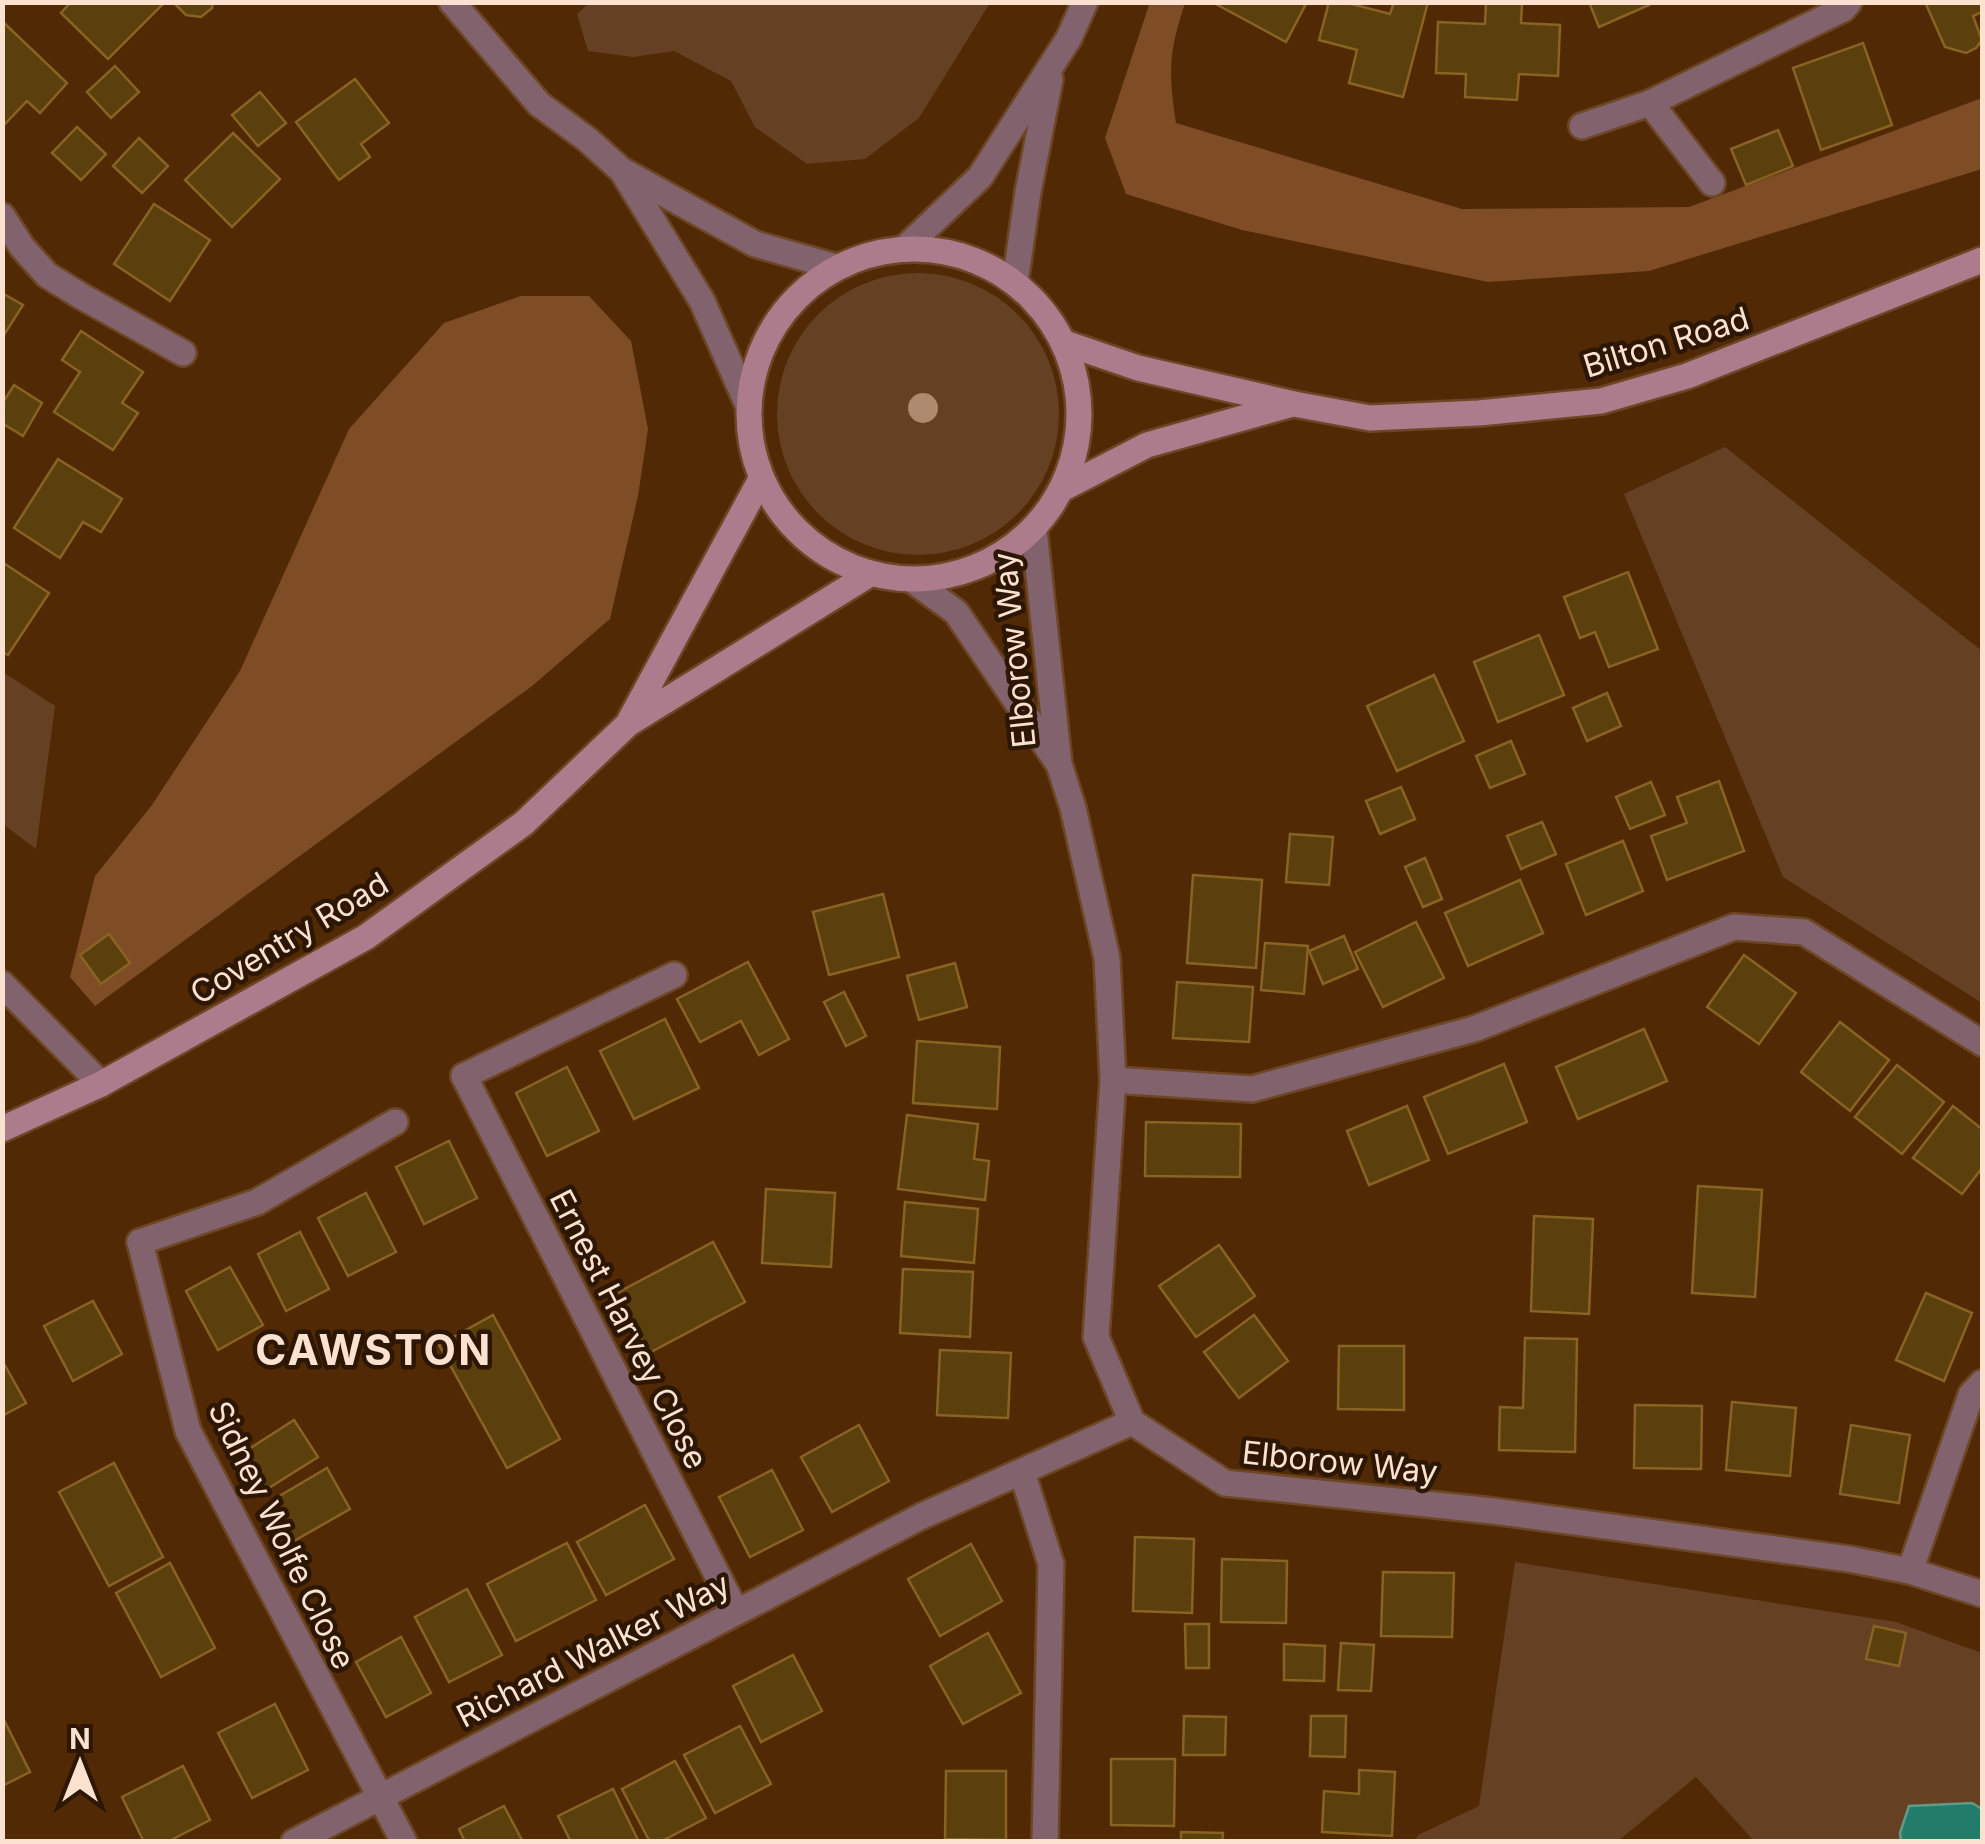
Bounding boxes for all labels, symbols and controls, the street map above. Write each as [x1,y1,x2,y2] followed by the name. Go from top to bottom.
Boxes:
[1578,298,1754,386] street label: Bilton Road
[984,550,1044,750] street label: Elborow Way
[183,864,395,1012] street label: Coventry Road
[542,1183,716,1475] street label: Ernest Harvey Close
[255,1324,493,1375] district label: CAWSTON
[200,1395,364,1675] street label: Sidney Wolfe Close
[1240,1432,1440,1492] street label: Elborow Way
[450,1564,736,1736] street label: Richard Walker Way
[30,1714,130,1814] north arrow
[69,1722,91,1756] text: N

